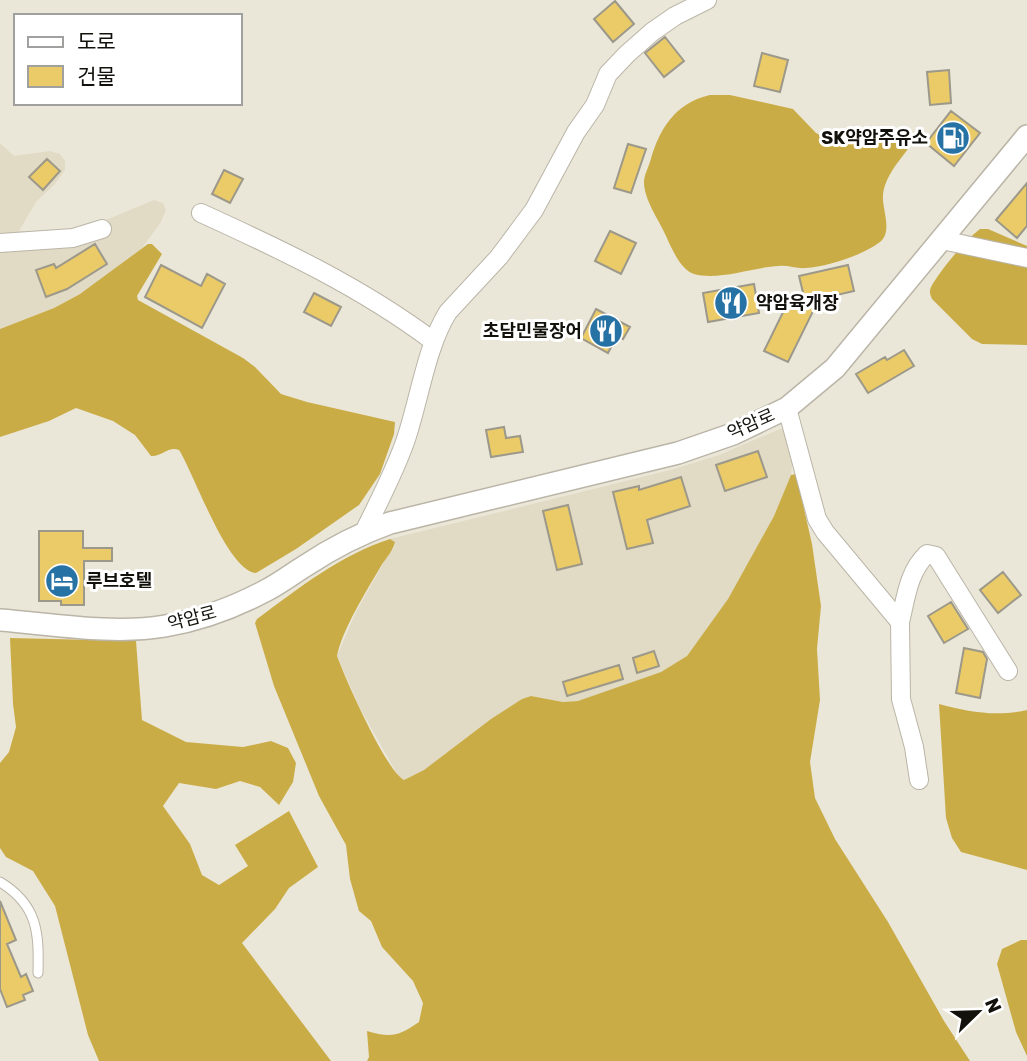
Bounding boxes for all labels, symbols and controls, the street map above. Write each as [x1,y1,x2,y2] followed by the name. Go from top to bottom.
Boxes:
[14,14,242,105] legend
[77,29,116,54] text: 도로
[77,64,116,89] text: 건물
[934,119,972,157] fuel station icon: SK약암주유소
[821,127,928,149] place label: SK약암주유소
[712,284,750,322] restaurant icon: 약암육개장
[756,292,839,314] place label: 약암육개장
[587,312,625,350] restaurant icon: 초담민물장어
[483,320,582,342] place label: 초담민물장어
[724,404,778,444] street label: 약암로
[43,562,81,600] hotel icon: 루브호텔
[86,570,152,592] place label: 루브호텔
[165,601,219,635] street label: 약암로
[943,977,1013,1047] north arrow
[980,995,1006,1016] text: N

